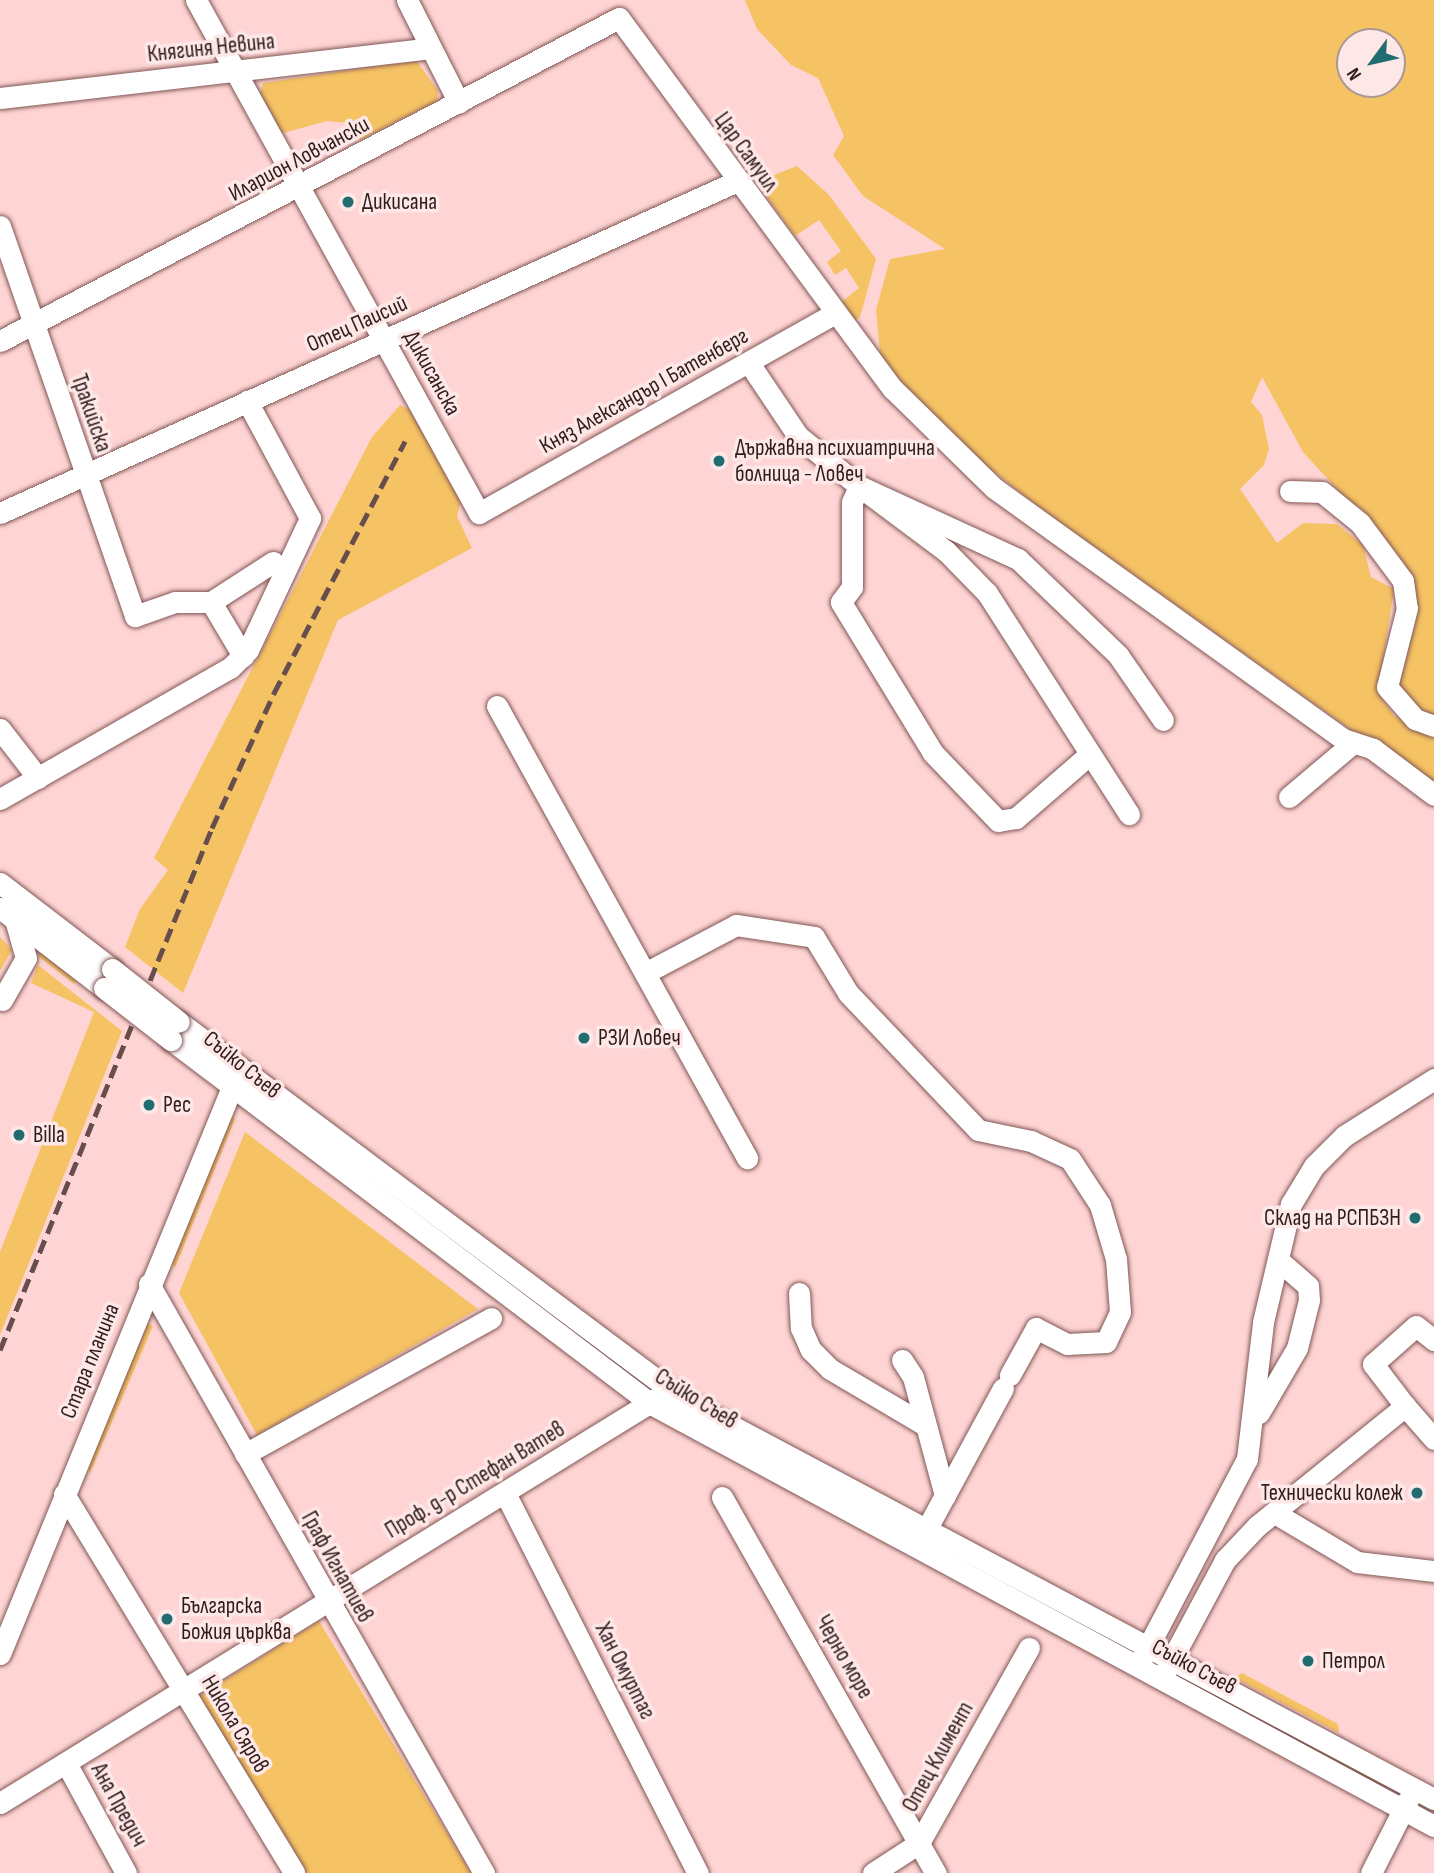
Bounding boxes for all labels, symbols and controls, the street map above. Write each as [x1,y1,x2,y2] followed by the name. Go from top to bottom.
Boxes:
[146,28,276,68] street label: Княгиня Невина
[1336,28,1406,98] north arrow
[1342,63,1367,84] text: N
[708,107,784,197] street label: Цар Самуил
[224,110,374,208] street label: Иларион Ловчански
[362,188,437,216] place label: Дикисана
[340,194,356,210] marker: Дикисана
[302,290,412,358] street label: Отец Паисий
[535,322,753,460] street label: Княз Александър I Батенберг
[397,326,467,420] street label: Дикисанска
[65,370,117,456] street label: Тракийска
[735,434,935,488] place label: Държавна психиатрична болница - Ловеч
[709,451,729,471] marker: Държавна психиатрична болница - Ловеч
[598,1024,681,1052] place label: РЗИ Ловеч
[198,1025,286,1105] street label: Съйко Съев
[576,1030,592,1046] marker: РЗИ Ловеч
[163,1091,191,1119] place label: Рес
[141,1097,157,1113] marker: Рес
[33,1121,65,1149] place label: Billa
[11,1127,27,1143] marker: Billa
[1264,1204,1401,1232] place label: Склад на РСПБЗН
[1407,1210,1423,1226] marker: Склад на РСПБЗН
[54,1299,126,1423] street label: Стара планина
[650,1363,742,1435] street label: Съйко Съев
[380,1416,570,1544] street label: Проф. д-р Стефан Ватев
[1261,1479,1403,1507] place label: Технически колеж
[1409,1485,1425,1501] marker: Технически колеж
[295,1507,379,1627] street label: Граф Игнатиев
[181,1592,291,1646] place label: Българска Божия църква
[809,1610,879,1704] street label: Черно море
[159,1611,175,1627] marker: Българска Божия църква
[589,1618,661,1724] street label: Хан Омуртаг
[1147,1633,1241,1701] street label: Съйко Съев
[1322,1647,1385,1675] place label: Петрол
[1300,1653,1316,1669] marker: Петрол
[195,1670,275,1778] street label: Никола Сяров
[896,1697,980,1817] street label: Отец Климент
[85,1758,153,1852] street label: Ана Предич

